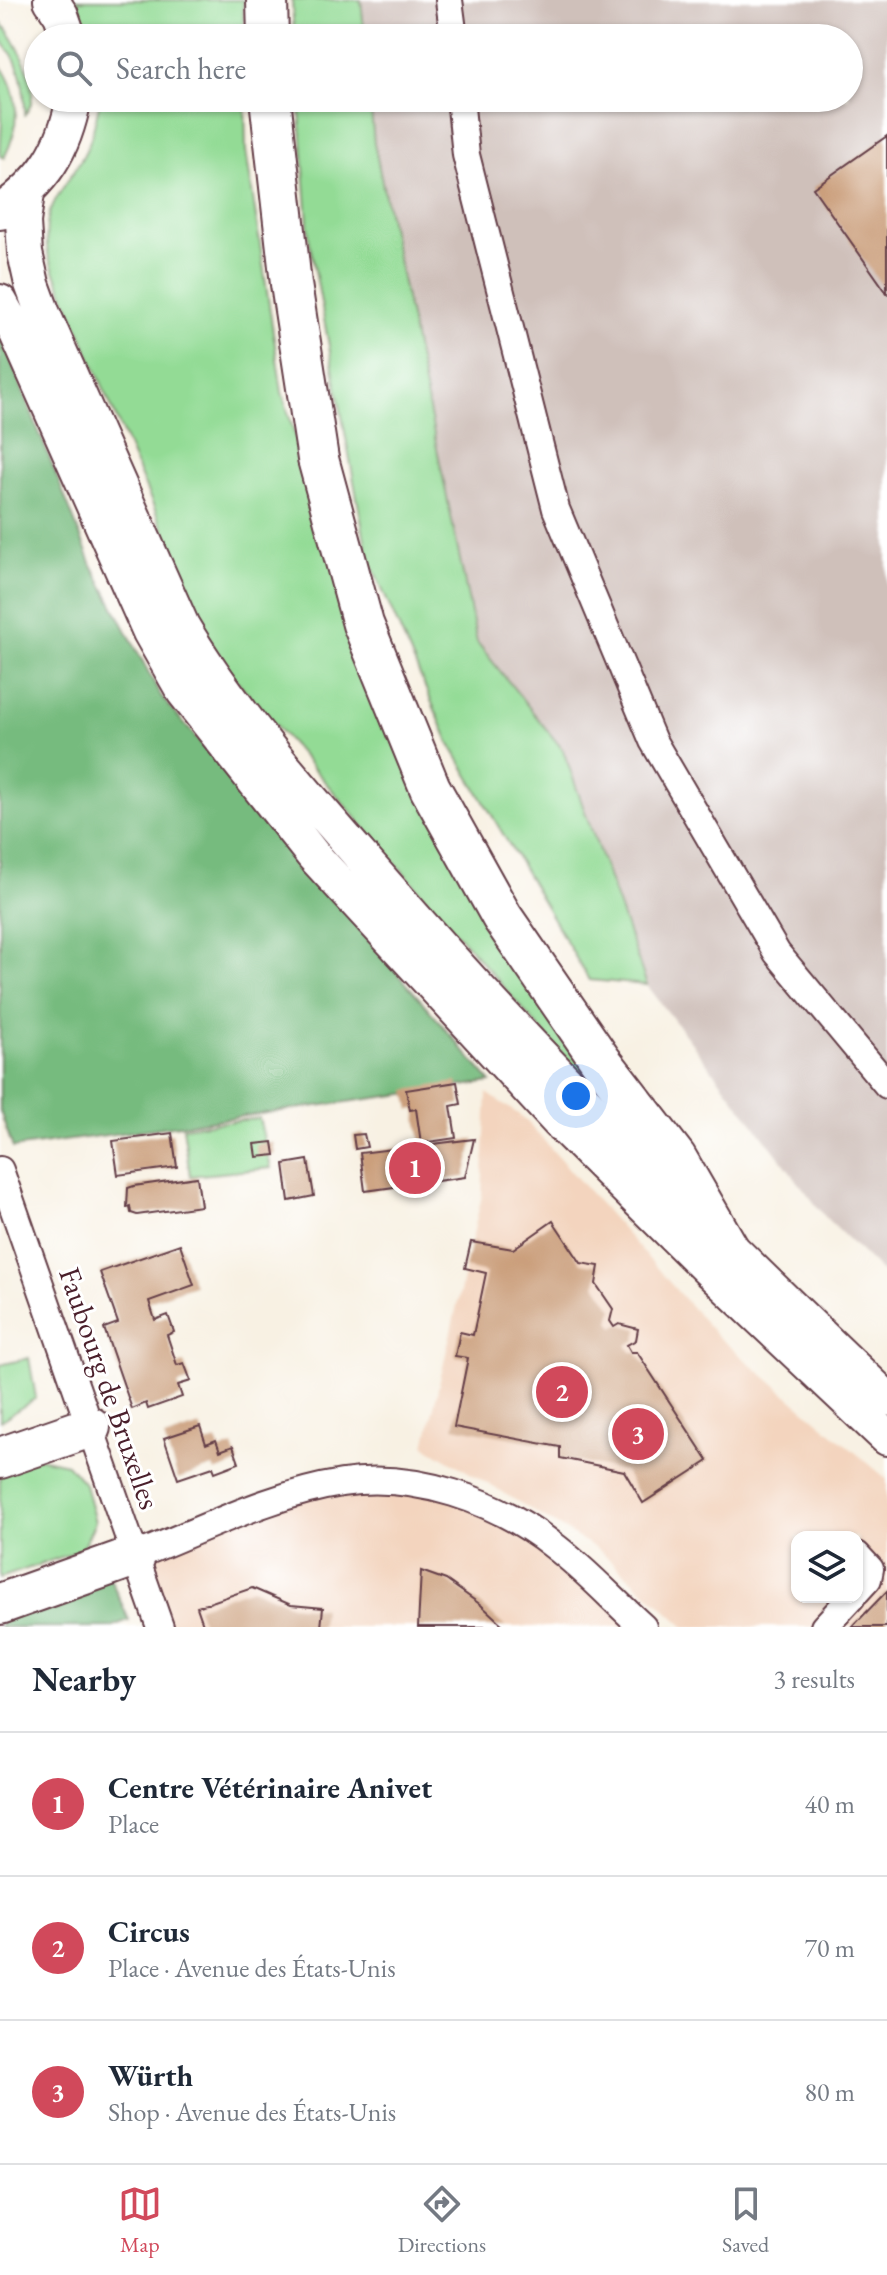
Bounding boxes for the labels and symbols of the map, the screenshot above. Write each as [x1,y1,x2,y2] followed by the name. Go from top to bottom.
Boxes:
[556,1076,596,1116] your location
[389,1138,441,1198] pin: 1
[50,1262,170,1514] street label: Faubourg de Bruxelles
[536,1362,588,1422] pin: 2
[612,1404,664,1464] pin: 3

